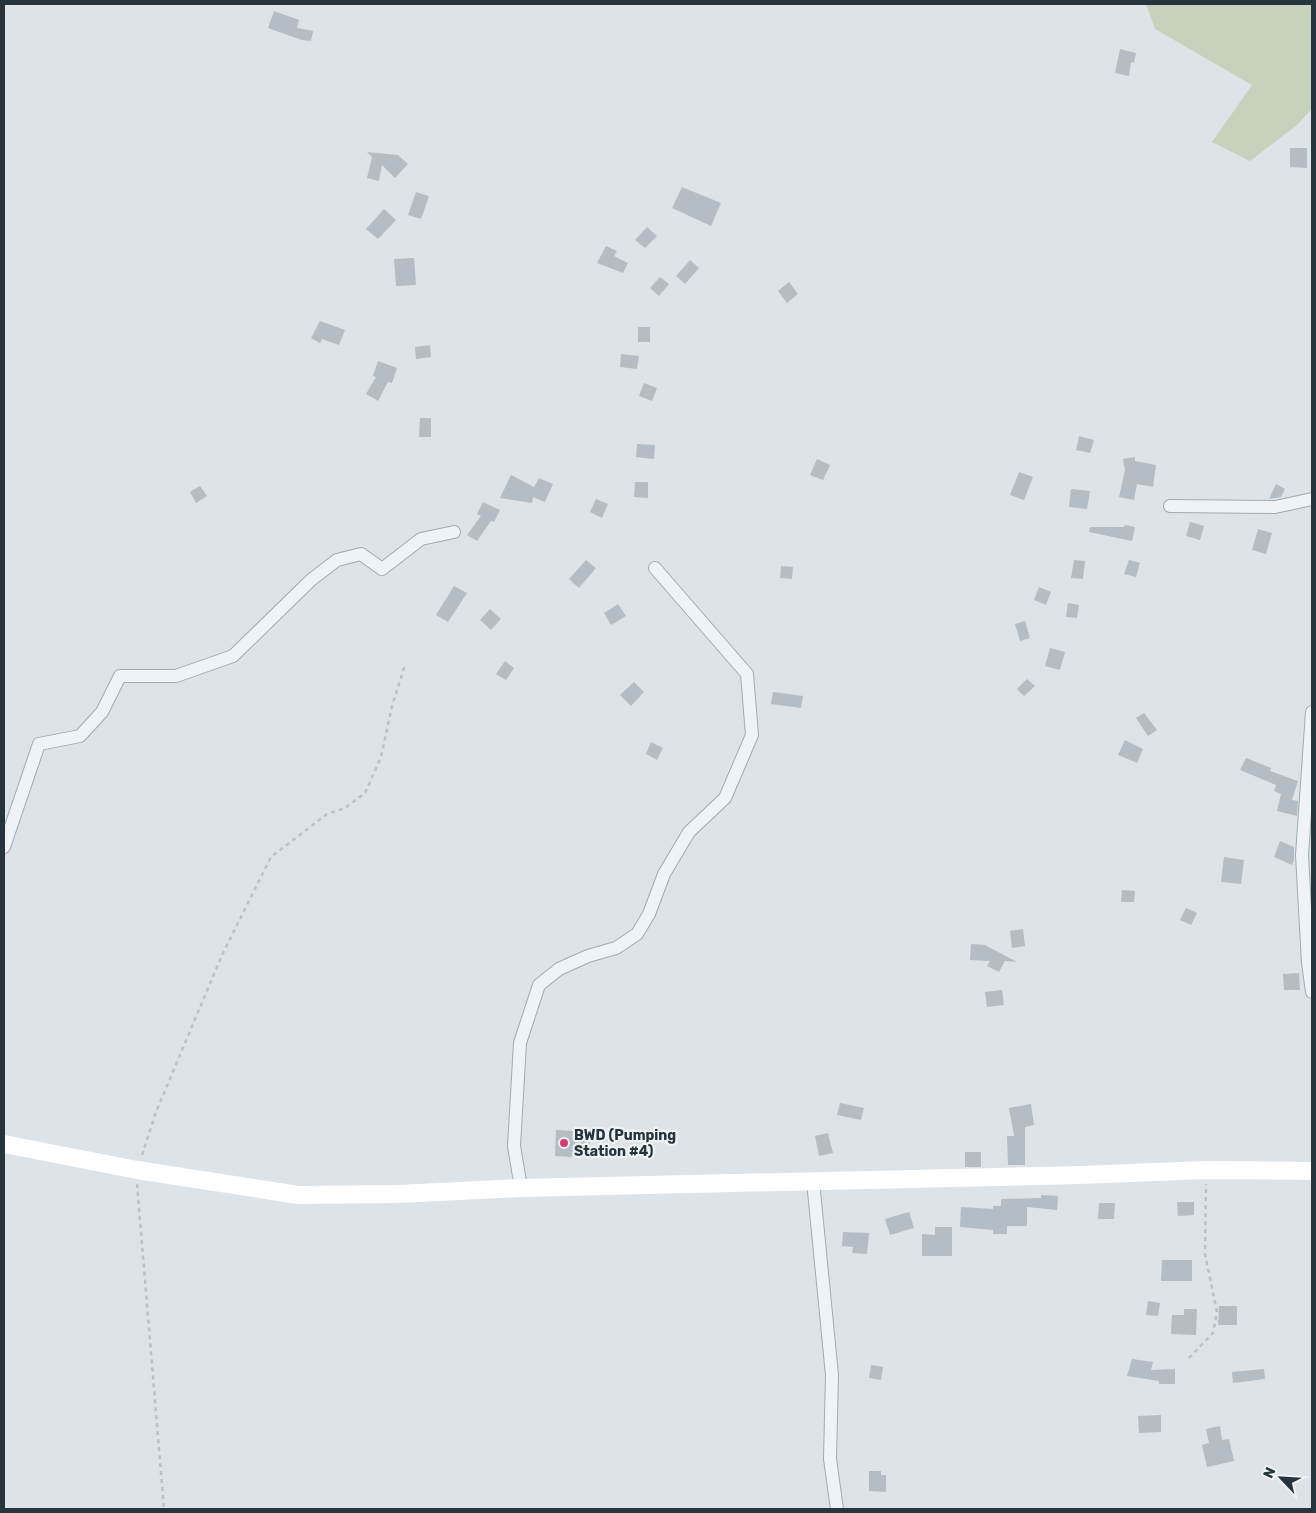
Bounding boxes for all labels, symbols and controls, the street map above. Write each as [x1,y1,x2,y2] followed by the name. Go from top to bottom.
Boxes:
[574,1127,676,1160] place label: BWD (Pumping Station #4)
[558,1137,570,1149] marker: BWD (Pumping Station #4)
[1256,1453,1306,1503] north arrow
[1260,1465,1280,1481] text: N

